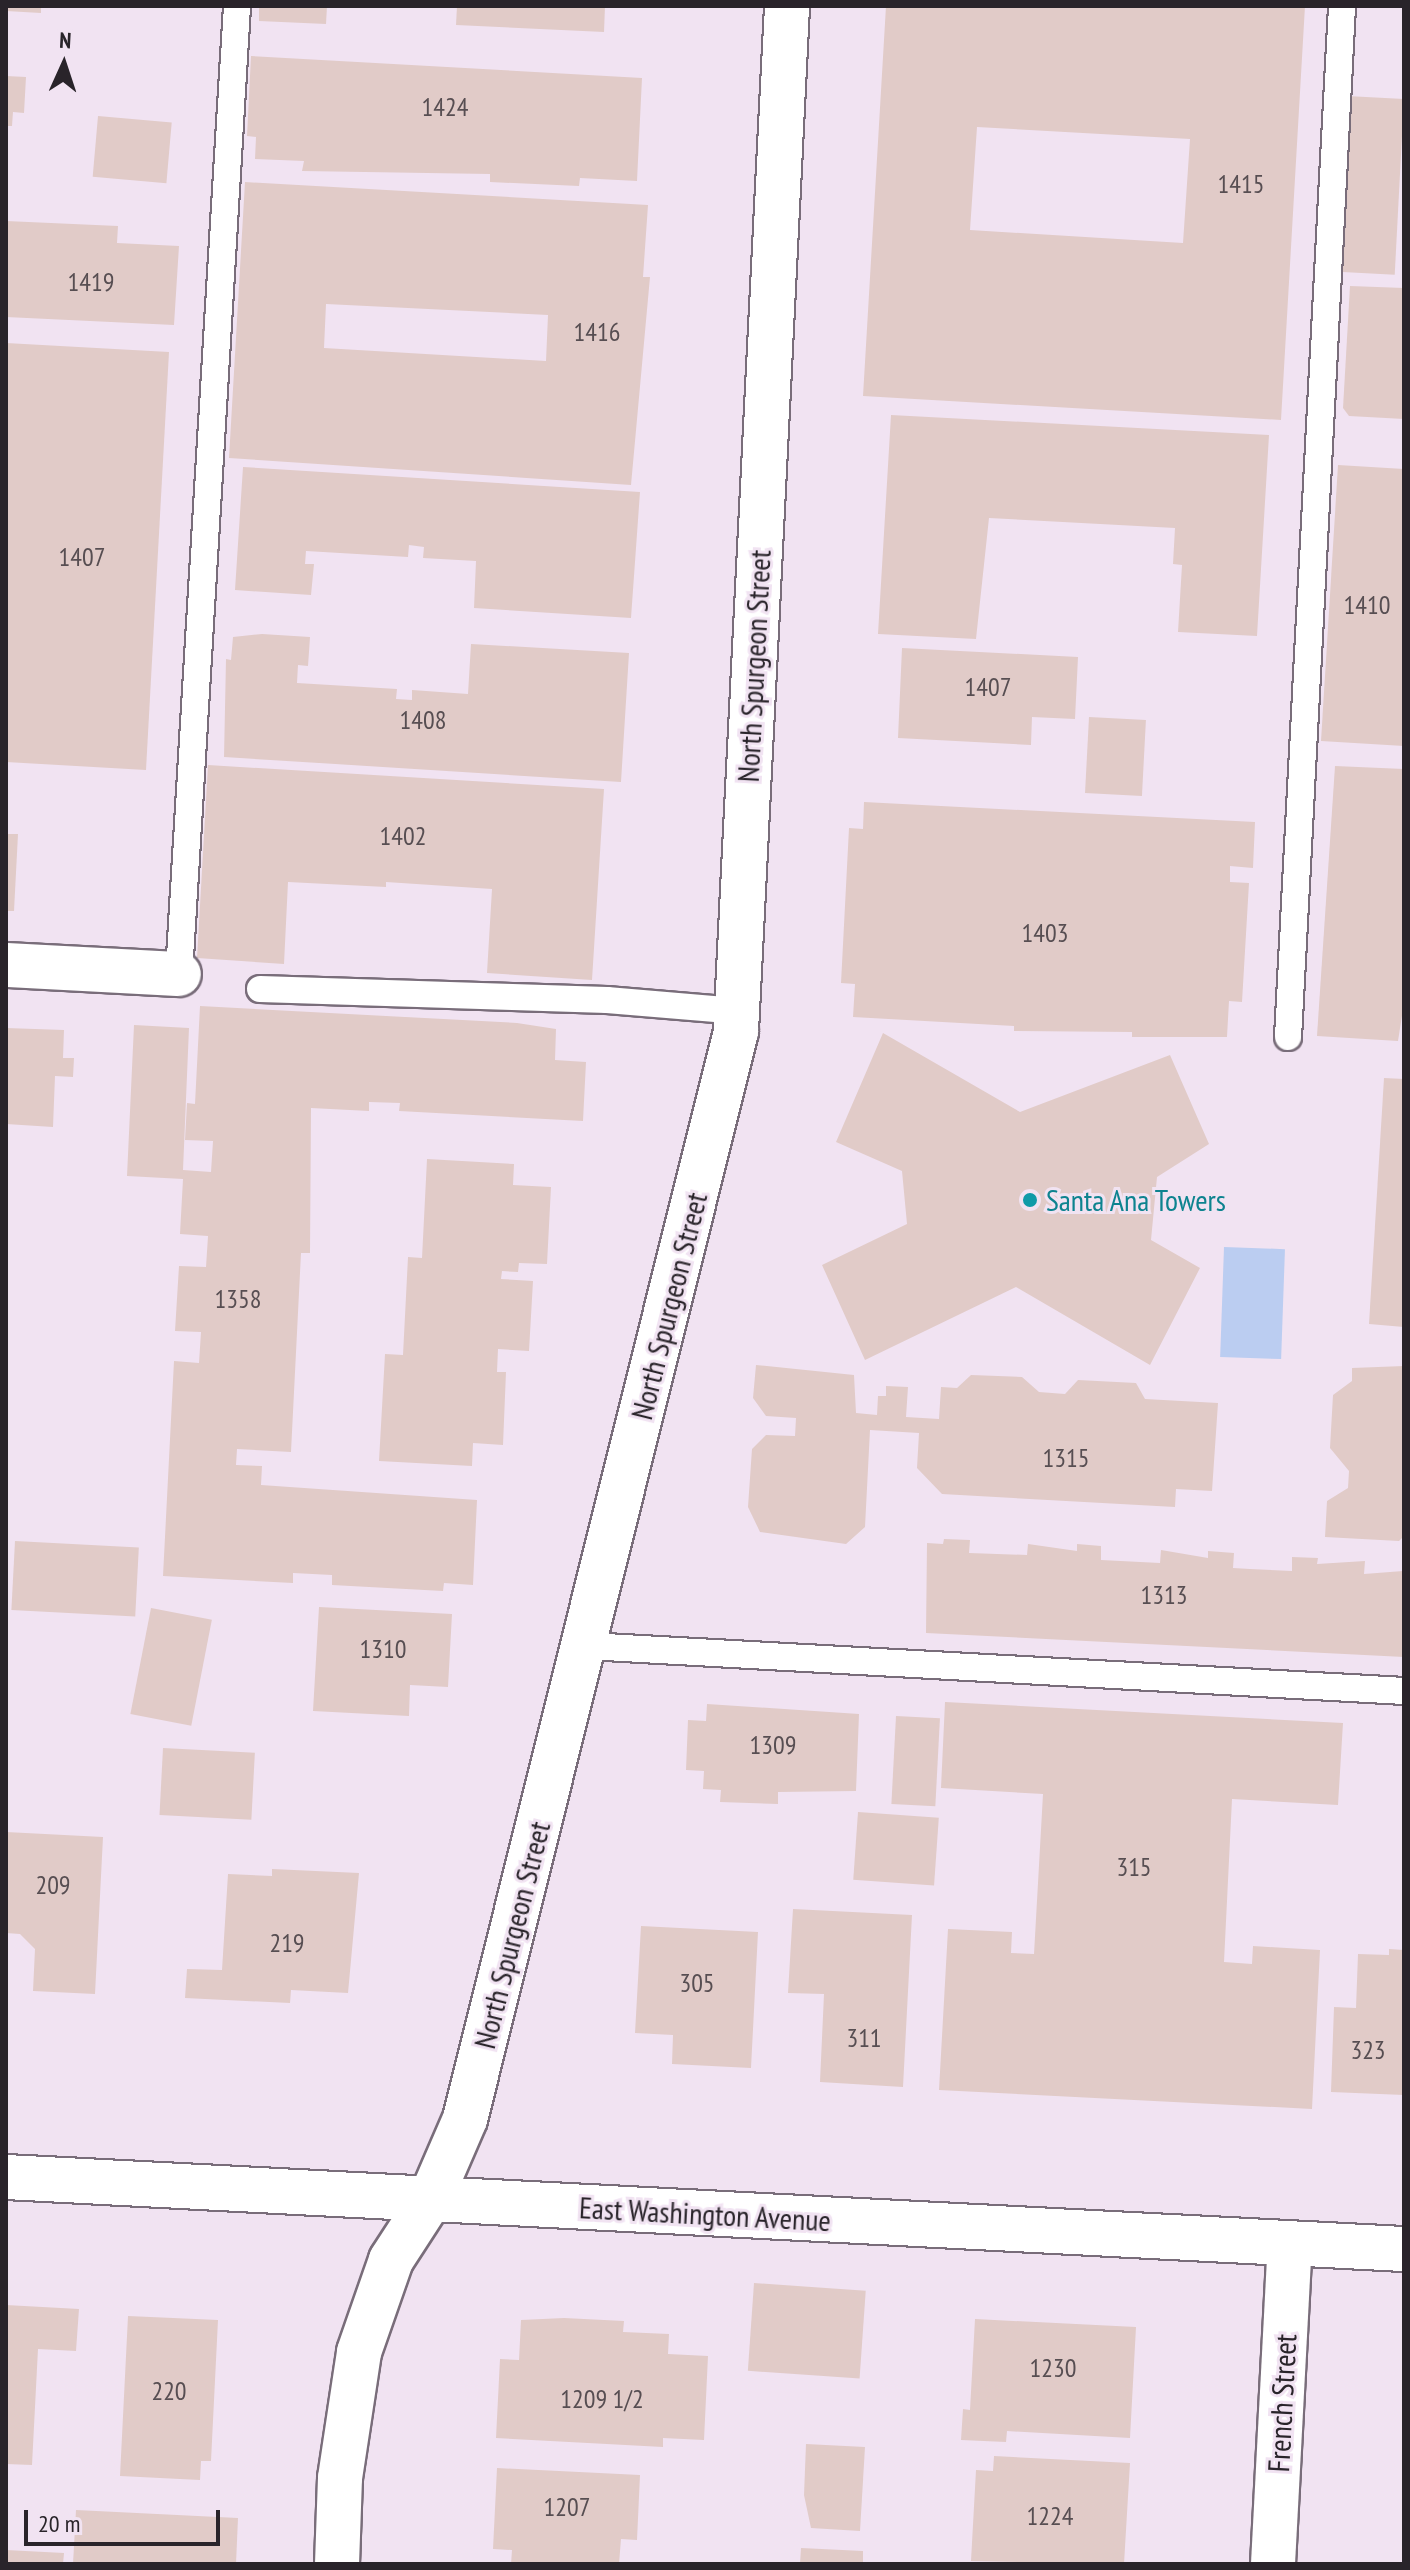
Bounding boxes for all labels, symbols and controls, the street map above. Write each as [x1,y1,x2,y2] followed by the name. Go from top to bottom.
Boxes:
[24,24,104,104] north arrow
[59,26,72,54] text: N
[422,91,468,123] house number: 1424
[1218,168,1264,200] house number: 1415
[68,266,114,298] house number: 1419
[574,316,620,348] house number: 1416
[59,541,105,573] house number: 1407
[730,549,778,783] street label: North Spurgeon Street
[1344,589,1390,621] house number: 1410
[965,671,1011,703] house number: 1407
[400,704,446,736] house number: 1408
[380,820,426,852] house number: 1402
[1022,917,1068,949] house number: 1403
[1046,1182,1228,1218] place label: Santa Ana Towers
[623,1189,715,1423] street label: North Spurgeon Street
[1021,1191,1039,1209] marker: Santa Ana Towers
[215,1283,261,1315] house number: 1358
[1043,1442,1089,1474] house number: 1315
[1141,1579,1187,1611] house number: 1313
[360,1633,406,1665] house number: 1310
[750,1729,796,1761] house number: 1309
[466,1818,558,2052] street label: North Spurgeon Street
[1116,1851,1152,1883] house number: 315
[35,1869,71,1901] house number: 209
[269,1927,305,1959] house number: 219
[679,1967,715,1999] house number: 305
[846,2022,882,2054] house number: 311
[1350,2034,1386,2066] house number: 323
[578,2189,832,2239] street label: East Washington Avenue
[1260,2333,1304,2473] street label: French Street
[1030,2352,1076,2384] house number: 1230
[151,2375,187,2407] house number: 220
[560,2383,644,2415] house number: 1209 1/2
[544,2491,590,2523] house number: 1207
[28,2494,224,2544] scale bar
[1027,2500,1073,2532] house number: 1224
[38,2508,80,2539] text: 20 m

